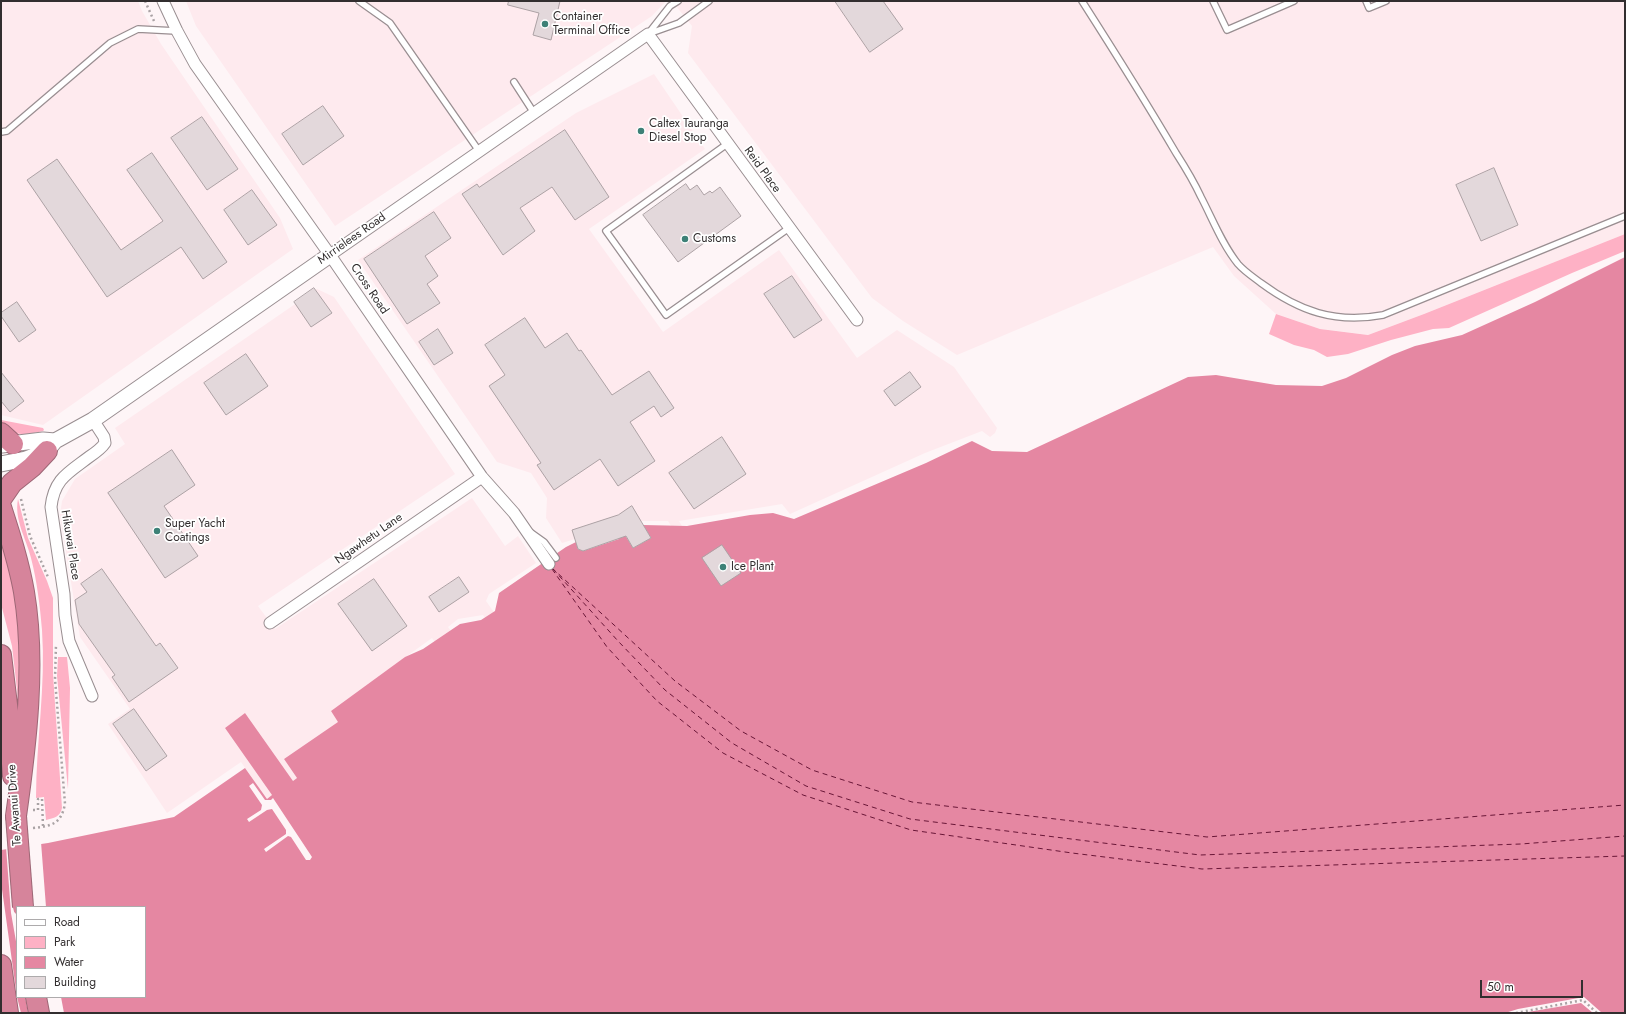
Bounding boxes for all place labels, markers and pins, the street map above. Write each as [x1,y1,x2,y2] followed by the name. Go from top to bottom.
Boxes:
[553,10,630,38] place label: Container Terminal Office
[540,19,550,29] marker: Container Terminal Office
[649,117,729,145] place label: Caltex Tauranga Diesel Stop
[636,126,646,136] marker: Caltex Tauranga Diesel Stop
[693,232,736,246] place label: Customs
[680,234,690,244] marker: Customs
[165,517,225,545] place label: Super Yacht Coatings
[152,526,162,536] marker: Super Yacht Coatings
[731,560,774,574] place label: Ice Plant
[718,562,728,572] marker: Ice Plant

